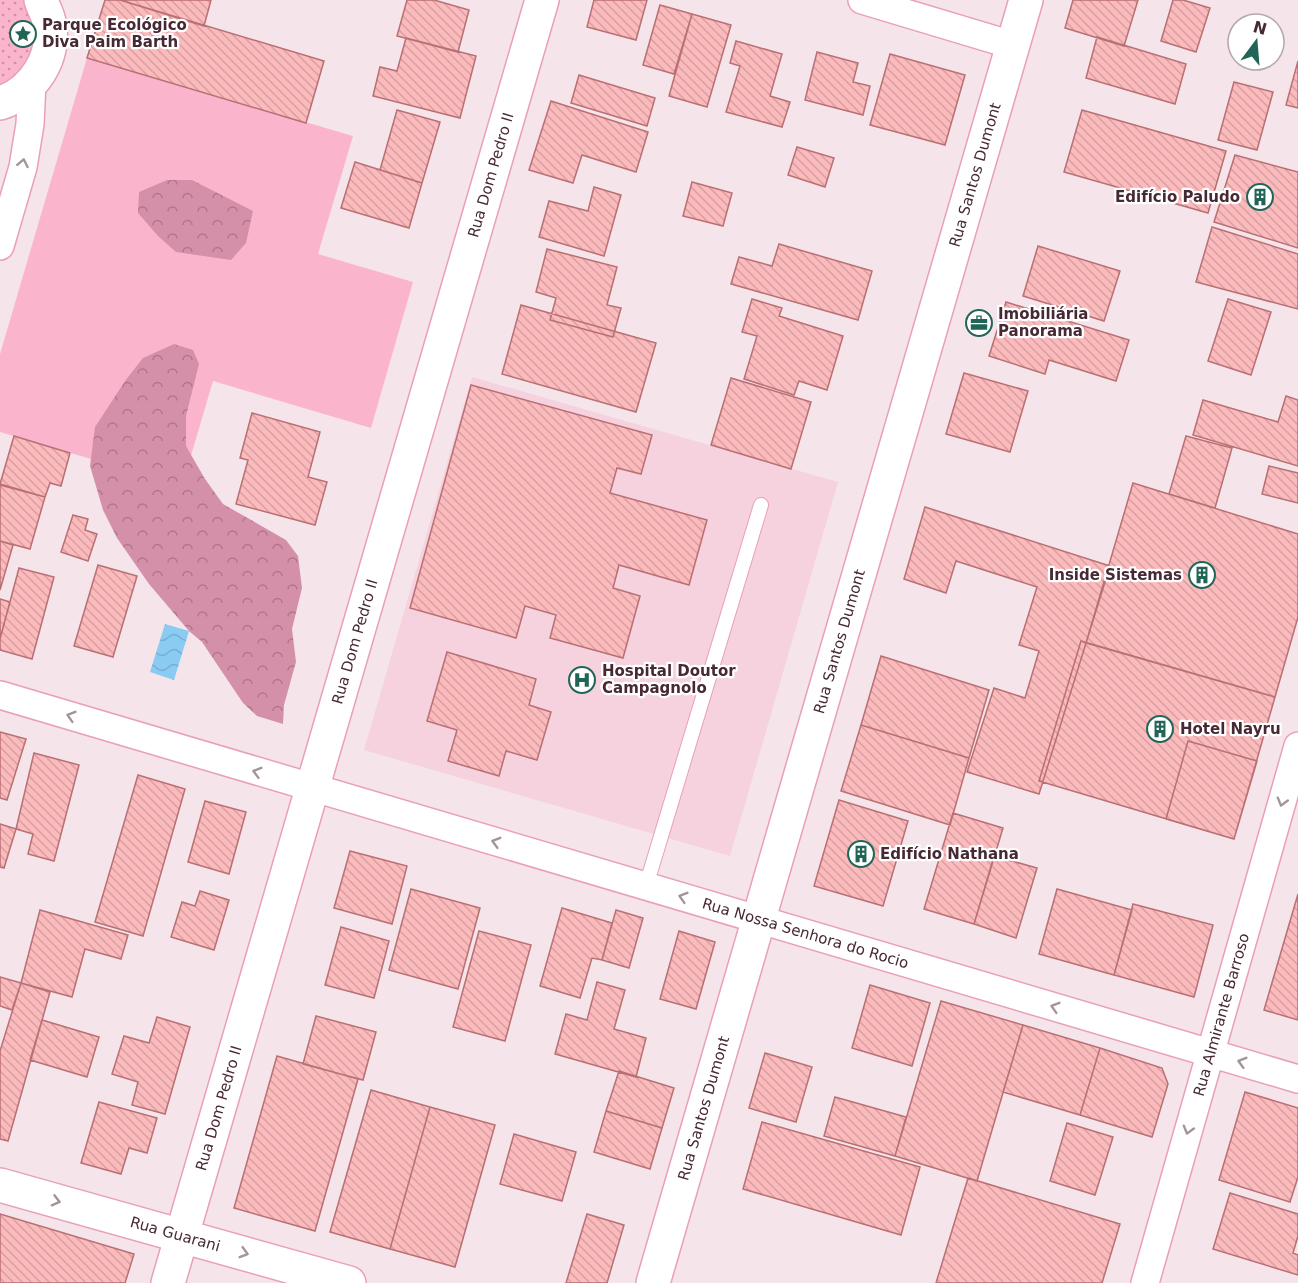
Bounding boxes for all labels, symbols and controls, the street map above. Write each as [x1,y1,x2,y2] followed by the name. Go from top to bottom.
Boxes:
[1226,12,1286,72] north arrow
[42,16,187,51] place label: Parque Ecológico Diva Paim Barth
[1251,17,1269,39] text: N
[8,19,38,49] place icon: Parque Ecológico Diva Paim Barth
[946,100,1005,249] street label: Rua Santos Dumont
[464,110,518,240] street label: Rua Dom Pedro II
[16,159,29,169] one-way arrow
[1245,182,1275,212] building icon: Edifício Paludo
[1115,188,1240,206] place label: Edifício Paludo
[998,305,1088,340] place label: Imobiliária Panorama
[964,308,994,338] office icon: Imobiliária Panorama
[1187,560,1217,590] building icon: Inside Sistemas
[1049,566,1182,584] place label: Inside Sistemas
[810,567,869,716] street label: Rua Santos Dumont
[328,577,382,706] street label: Rua Dom Pedro II
[602,662,736,697] place label: Hospital Doutor Campagnolo
[567,665,597,695] hospital icon: Hospital Doutor Campagnolo
[66,711,77,723] one-way arrow
[1145,714,1175,744] building icon: Hotel Nayru
[1180,720,1281,738] place label: Hotel Nayru
[253,767,263,779] one-way arrow
[1277,796,1289,807] one-way arrow
[491,837,502,849] one-way arrow
[846,839,876,869] building icon: Edifício Nathana
[880,845,1019,863] place label: Edifício Nathana
[678,892,689,904] one-way arrow
[700,894,911,972] street label: Rua Nossa Senhora do Rocio
[1190,931,1253,1098] street label: Rua Almirante Barroso
[1050,1002,1061,1014] one-way arrow
[674,1034,733,1183] street label: Rua Santos Dumont
[192,1044,246,1173] street label: Rua Dom Pedro II
[1237,1057,1248,1069] one-way arrow
[1183,1124,1195,1134] one-way arrow
[51,1193,61,1206] one-way arrow
[128,1213,222,1255] street label: Rua Guarani
[238,1246,249,1258] one-way arrow

